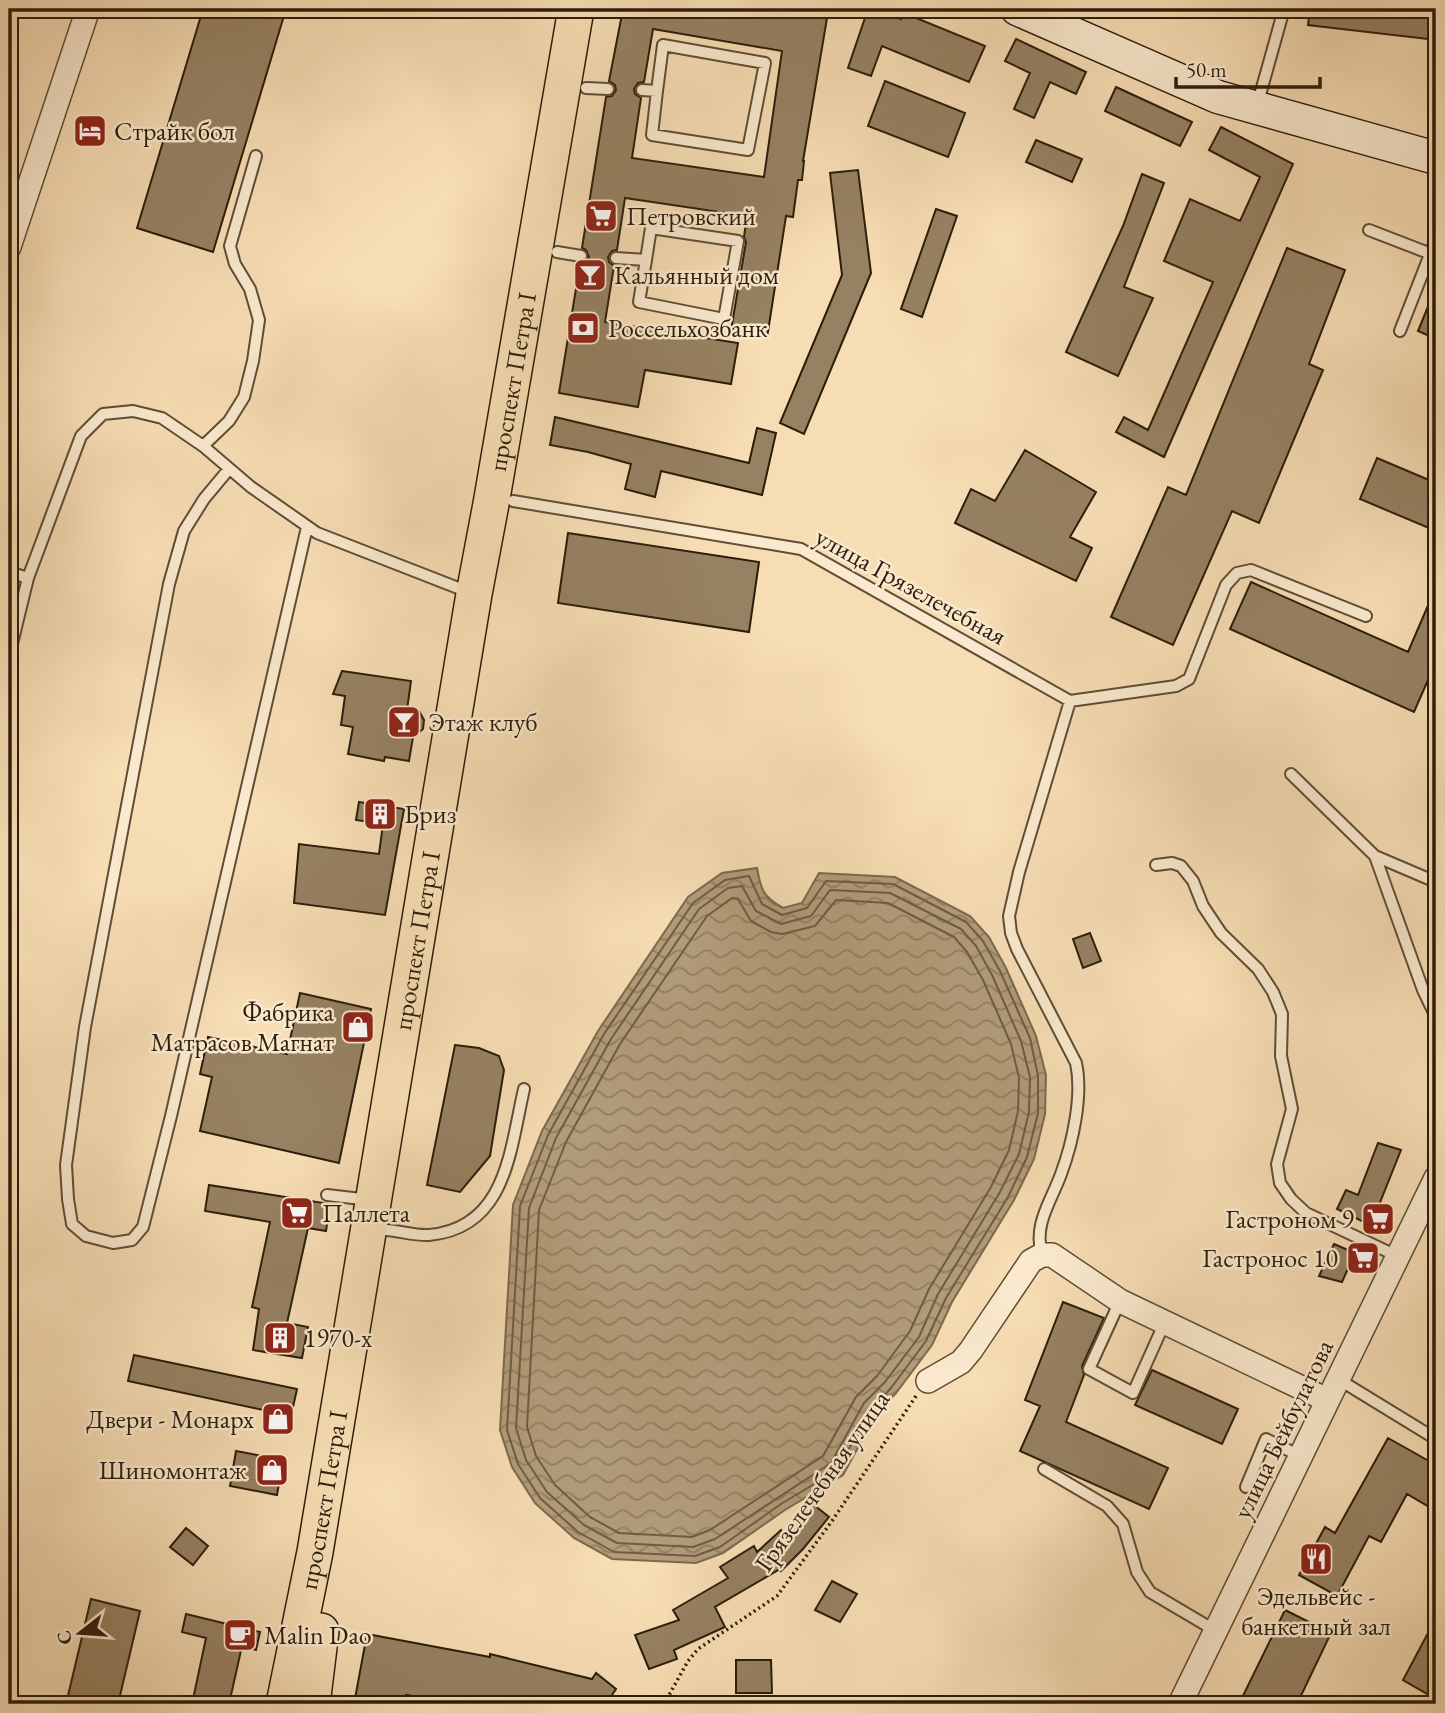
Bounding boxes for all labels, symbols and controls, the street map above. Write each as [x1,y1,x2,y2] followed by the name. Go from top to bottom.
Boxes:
[1176,46,1319,90] scale bar
[1186,56,1227,83] text: 50 m
[71,112,109,150] hotel icon: Страйк бол
[114,114,235,148] place label: Страйк бол
[582,197,620,235] supermarket icon: Петровский
[626,199,756,233] place label: Петровский
[571,256,609,294] bar icon: Кальянный дом
[614,258,779,292] place label: Кальянный дом
[480,289,544,474] street label: проспект Петра I
[564,309,602,347] bank icon: Россельхозбанк
[608,311,768,345] place label: Россельхозбанк
[809,519,1013,653] street label: улица Грязелечебная
[385,703,423,741] bar icon: Этаж клуб
[428,705,538,739] place label: Этаж клуб
[361,795,399,833] building icon: Бриз
[404,797,456,831] place label: Бриз
[385,848,448,1033] street label: проспект Петра I
[150,995,335,1059] place label: Фабрика Матрасов Магнат
[339,1008,377,1046] shop icon: Фабрика Матрасов Магнат
[278,1194,316,1232] supermarket icon: Паллета
[322,1196,411,1230] place label: Паллета
[1359,1200,1397,1238] supermarket icon: Гастроном 9
[1225,1202,1355,1236] place label: Гастроном 9
[1344,1239,1382,1277] supermarket icon: Гастронос 10
[1202,1241,1338,1275] place label: Гастронос 10
[261,1319,299,1357] building icon: 1970-х
[304,1321,373,1355] place label: 1970-х
[1225,1333,1341,1524] street label: улица Бейбулатова
[747,1383,898,1578] street label: Грязелечебная улица
[259,1400,297,1438] shop icon: Двери - Монарх
[86,1402,255,1436] place label: Двери - Монарх
[291,1408,355,1592] street label: проспект Петра I
[253,1451,291,1489] shop icon: Шиномонтаж
[99,1453,247,1487] place label: Шиномонтаж
[1297,1540,1335,1578] restaurant icon: Эдельвейс - банкетный зал
[1241,1579,1391,1643] place label: Эдельвейс - банкетный зал
[46,1598,116,1668] north arrow
[221,1616,259,1654] cafe icon: Malin Dao
[264,1618,372,1652] place label: Malin Dao
[50,1628,78,1648] text: С

